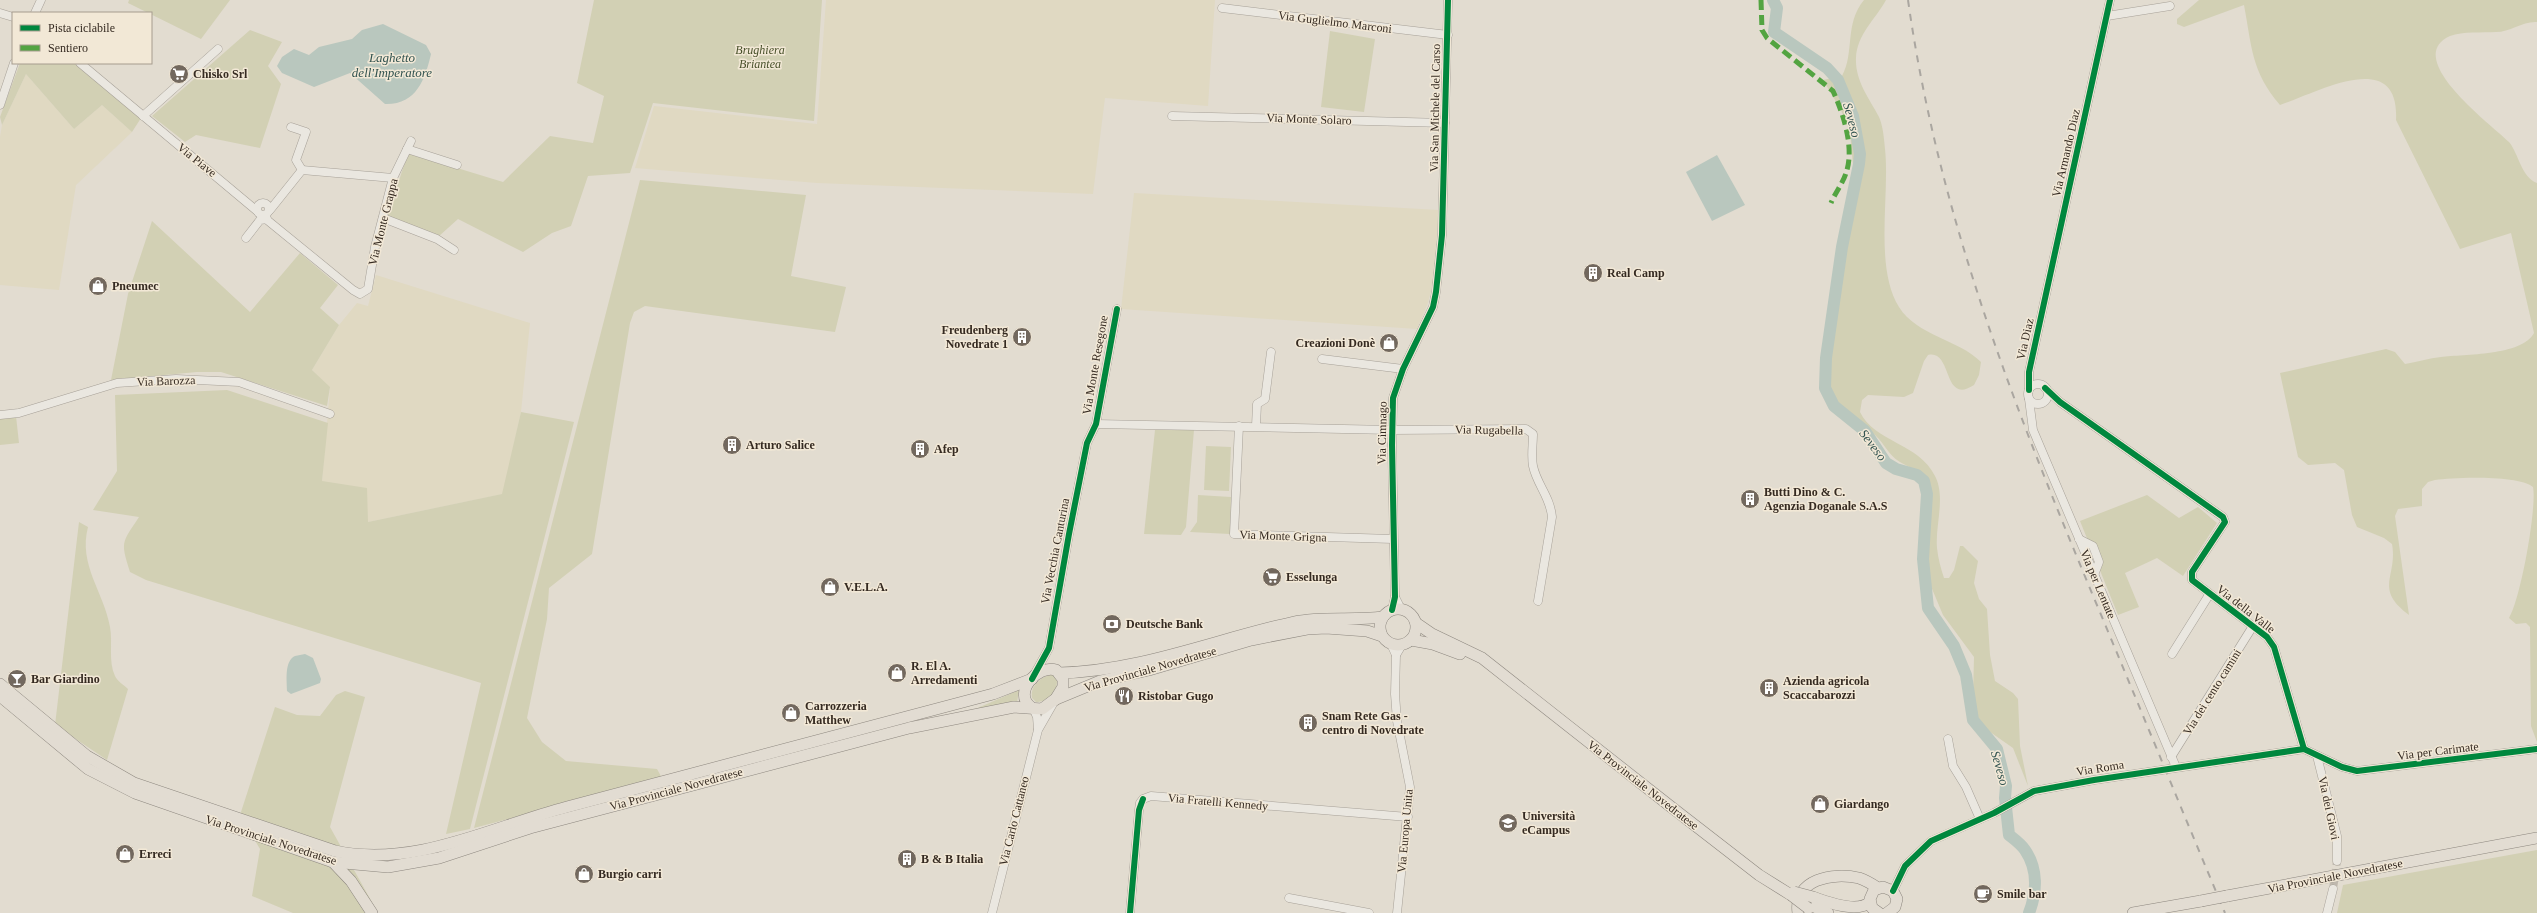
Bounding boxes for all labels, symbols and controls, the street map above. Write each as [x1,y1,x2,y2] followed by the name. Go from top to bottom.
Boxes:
[1277,8,1393,36] street label: Via Guglielmo Marconi
[12,12,152,64] legend
[48,21,115,35] text: Pista ciclabile
[48,41,88,55] text: Sentiero
[735,43,785,71] park label: Brughiera Briantea
[1427,44,1443,172] street label: Via San Michele del Carso
[352,50,432,80] water label: Laghetto dell'Imperatore
[168,63,190,85] supermarket icon: Chisko Srl
[193,67,248,81] place label: Chisko Srl
[1840,101,1864,140] water label: Seveso
[2049,108,2083,198] street label: Via Armando Diaz
[1266,111,1352,127] street label: Via Monte Solaro
[175,140,219,180] street label: Via Piave
[365,176,401,267] street label: Via Monte Grappa
[1582,262,1604,284] building icon: Real Camp
[1607,266,1665,280] place label: Real Camp
[87,275,109,297] shop icon: Pneumec
[112,279,159,293] place label: Pneumec
[1079,314,1111,416] street label: Via Monte Resegone
[2013,317,2037,361] street label: Via Diaz
[942,323,1008,351] place label: Freudenberg Novedrate 1
[1011,326,1033,348] building icon: Freudenberg Novedrate 1
[1378,332,1400,354] shop icon: Creazioni Donè
[1296,336,1376,350] place label: Creazioni Donè
[136,373,196,389] street label: Via Barozza
[1374,401,1390,465] street label: Via Cimnago
[1455,422,1524,438] street label: Via Rugabella
[1856,426,1890,464] water label: Seveso
[721,434,743,456] building icon: Arturo Salice
[746,438,815,452] place label: Arturo Salice
[909,438,931,460] building icon: Afep
[934,442,959,456] place label: Afep
[1764,485,1888,513] place label: Butti Dino & C. Agenzia Doganale S.A.S
[1739,488,1761,510] building icon: Butti Dino & C. Agenzia Doganale S.A.S
[1038,496,1072,605] street label: Via Vecchia Canturina
[1239,527,1328,545] street label: Via Monte Grigna
[2077,547,2119,621] street label: Via per Lentate
[1261,566,1283,588] supermarket icon: Esselunga
[1286,570,1337,584] place label: Esselunga
[819,576,841,598] shop icon: V.E.L.A.
[844,580,888,594] place label: V.E.L.A.
[2214,582,2278,636] street label: Via della Valle
[1101,613,1123,635] bank icon: Deutsche Bank
[1126,617,1203,631] place label: Deutsche Bank
[1082,643,1218,695] street label: Via Provinciale Novedratese
[2180,646,2244,738] street label: Via dei cento camini
[911,659,978,687] place label: R. El A. Arredamenti
[886,662,908,684] shop icon: R. El A. Arredamenti
[6,668,28,690] bar icon: Bar Giardino
[31,672,100,686] place label: Bar Giardino
[1783,674,1869,702] place label: Azienda agricola Scaccabarozzi
[1758,677,1780,699] building icon: Azienda agricola Scaccabarozzi
[1113,685,1135,707] restaurant icon: Ristobar Gugo
[1138,689,1213,703] place label: Ristobar Gugo
[805,699,867,727] place label: Carrozzeria Matthew
[780,702,802,724] shop icon: Carrozzeria Matthew
[1322,709,1424,737] place label: Snam Rete Gas - centro di Novedrate
[1297,712,1319,734] building icon: Snam Rete Gas - centro di Novedrate
[1585,737,1701,833] street label: Via Provinciale Novedratese
[2396,739,2480,763] street label: Via per Carimate
[1988,749,2012,788] water label: Seveso
[2075,757,2126,779] street label: Via Roma
[608,764,744,814] street label: Via Provinciale Novedratese
[996,775,1032,867] street label: Via Carlo Cattaneo
[2315,775,2343,842] street label: Via dei Giovi
[1394,788,1416,873] street label: Via Europa Unita
[1167,791,1269,813] street label: Via Fratelli Kennedy
[1809,793,1831,815] shop icon: Giardango
[1834,797,1889,811] place label: Giardango
[1522,809,1575,837] place label: Università eCampus
[204,812,338,868] street label: Via Provinciale Novedratese
[1497,812,1519,834] school or university icon: Università eCampus
[114,843,136,865] shop icon: Erreci
[139,847,172,861] place label: Erreci
[896,848,918,870] building icon: B & B Italia
[921,852,983,866] place label: B & B Italia
[2266,856,2404,896] street label: Via Provinciale Novedratese
[573,863,595,885] shop icon: Burgio carri
[598,867,662,881] place label: Burgio carri
[1972,883,1994,905] cafe icon: Smile bar
[1997,887,2047,901] place label: Smile bar

